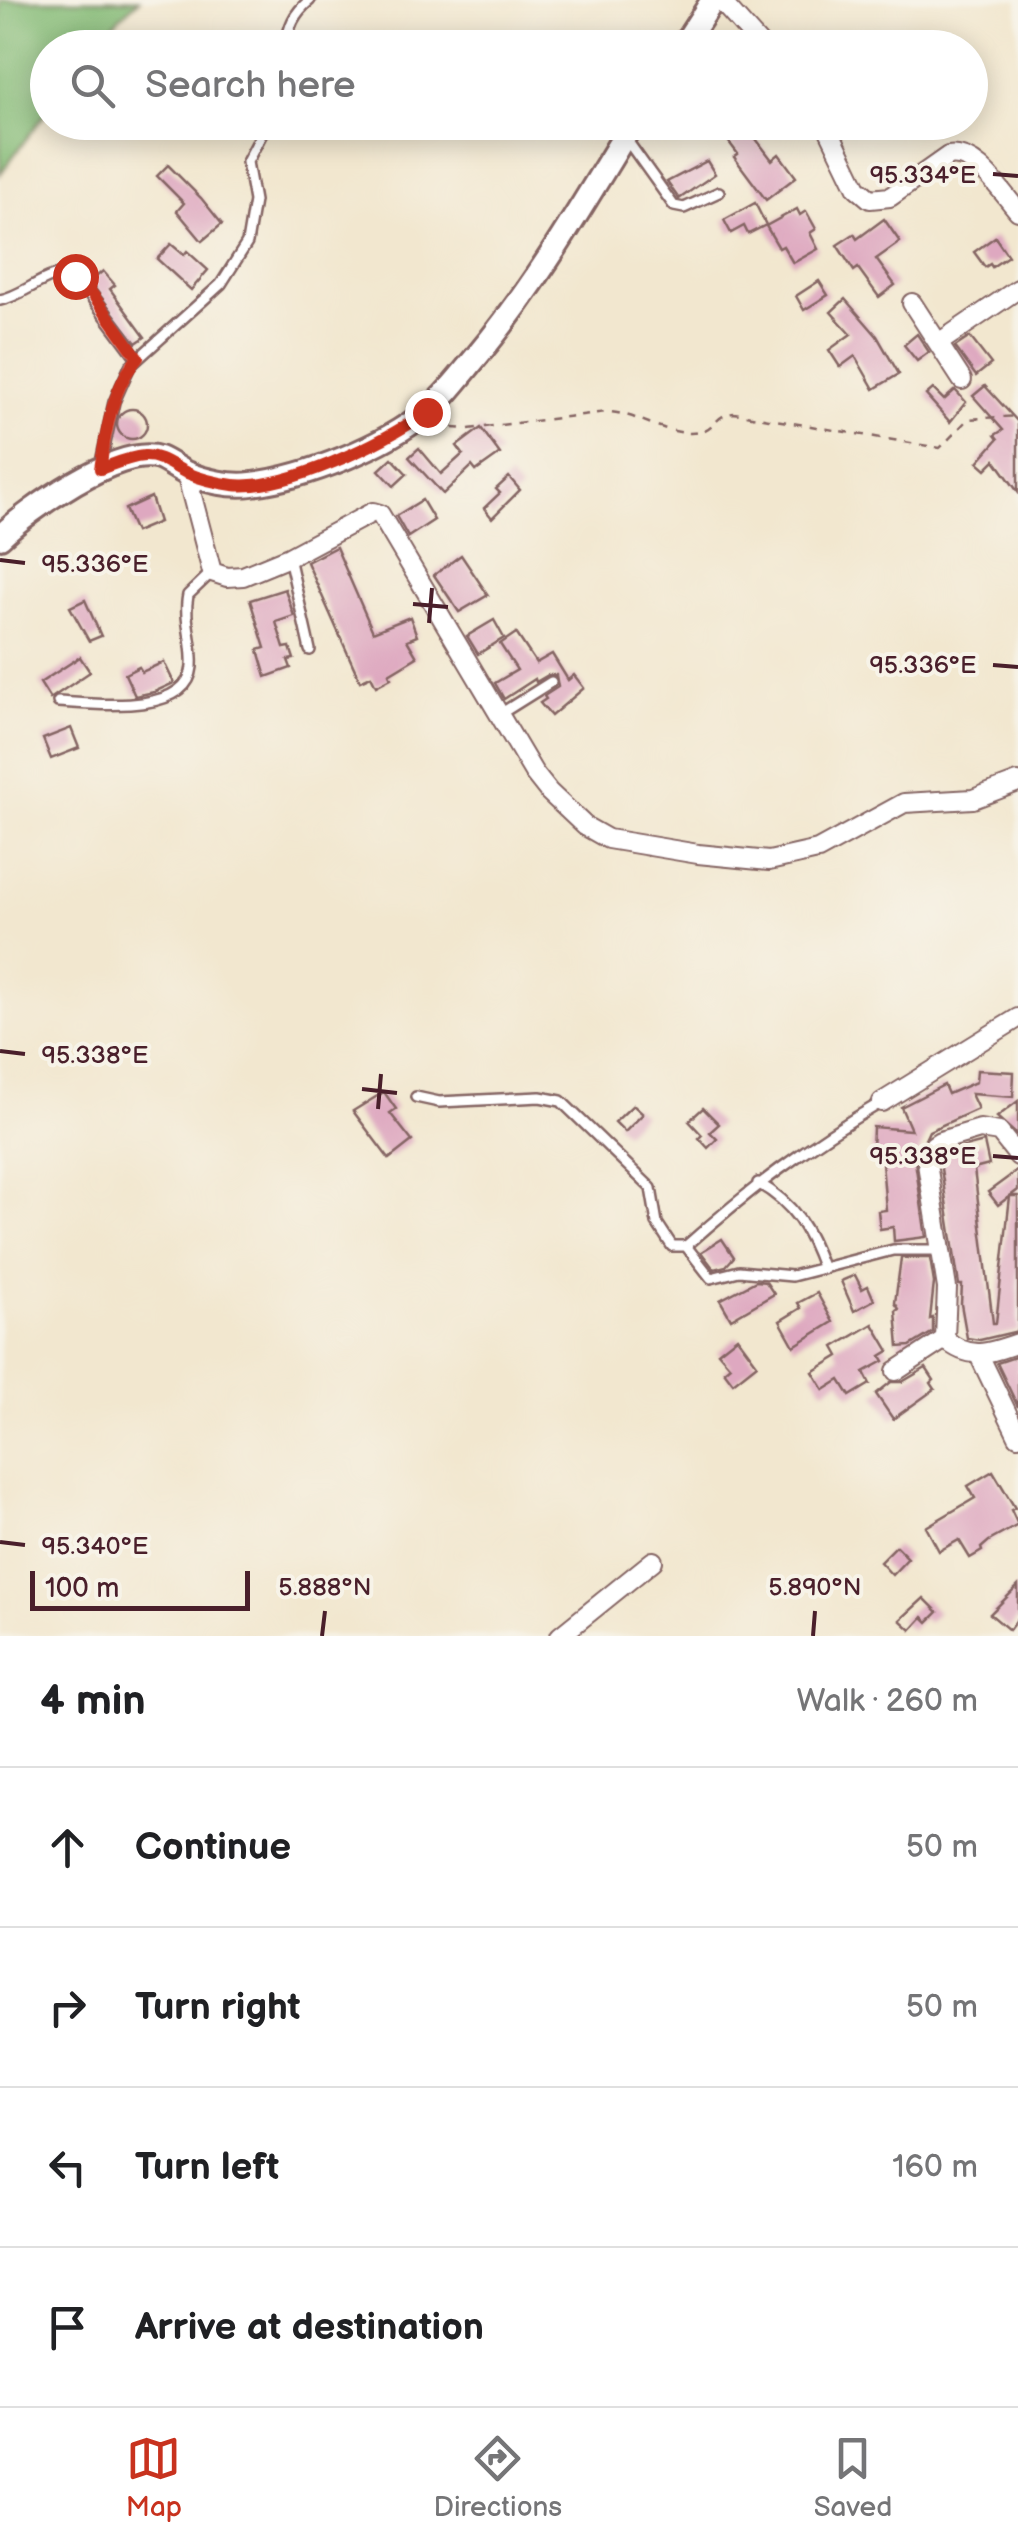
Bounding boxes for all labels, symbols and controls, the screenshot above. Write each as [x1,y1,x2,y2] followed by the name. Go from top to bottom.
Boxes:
[30,30,988,140] search box
[65,58,120,113] icon: search
[145,63,356,108] text: Search here
[870,160,976,191] text: 95.334°E
[53,254,99,300] route start
[405,390,451,436] route end
[41,549,149,580] text: 95.336°E
[869,650,977,681] text: 95.336°E
[42,1040,148,1071] text: 95.338°E
[870,1141,976,1172] text: 95.338°E
[42,1531,148,1562] text: 95.340°E
[30,1566,250,1610] scale bar
[45,1572,119,1605] text: 100 m
[278,1572,372,1603] text: 5.888°N
[768,1572,862,1603] text: 5.890°N
[40,1676,146,1727] text: 4 min
[796,1682,978,1721] text: Walk · 260 m
[40,1820,95,1875] icon: ahead
[135,1825,291,1870] text: Continue
[906,1828,978,1867] text: 50 m
[40,1980,95,2035] icon: right
[135,1985,300,2030] text: Turn right
[906,1988,978,2027] text: 50 m
[40,2140,95,2195] icon: left
[135,2145,279,2190] text: Turn left
[892,2148,978,2187] text: 160 m
[40,2300,95,2355] icon: arrive
[135,2305,484,2350] text: Arrive at destination
[126,2431,182,2524] tab: Map
[433,2431,562,2524] tab: Directions
[814,2431,892,2524] tab: Saved

